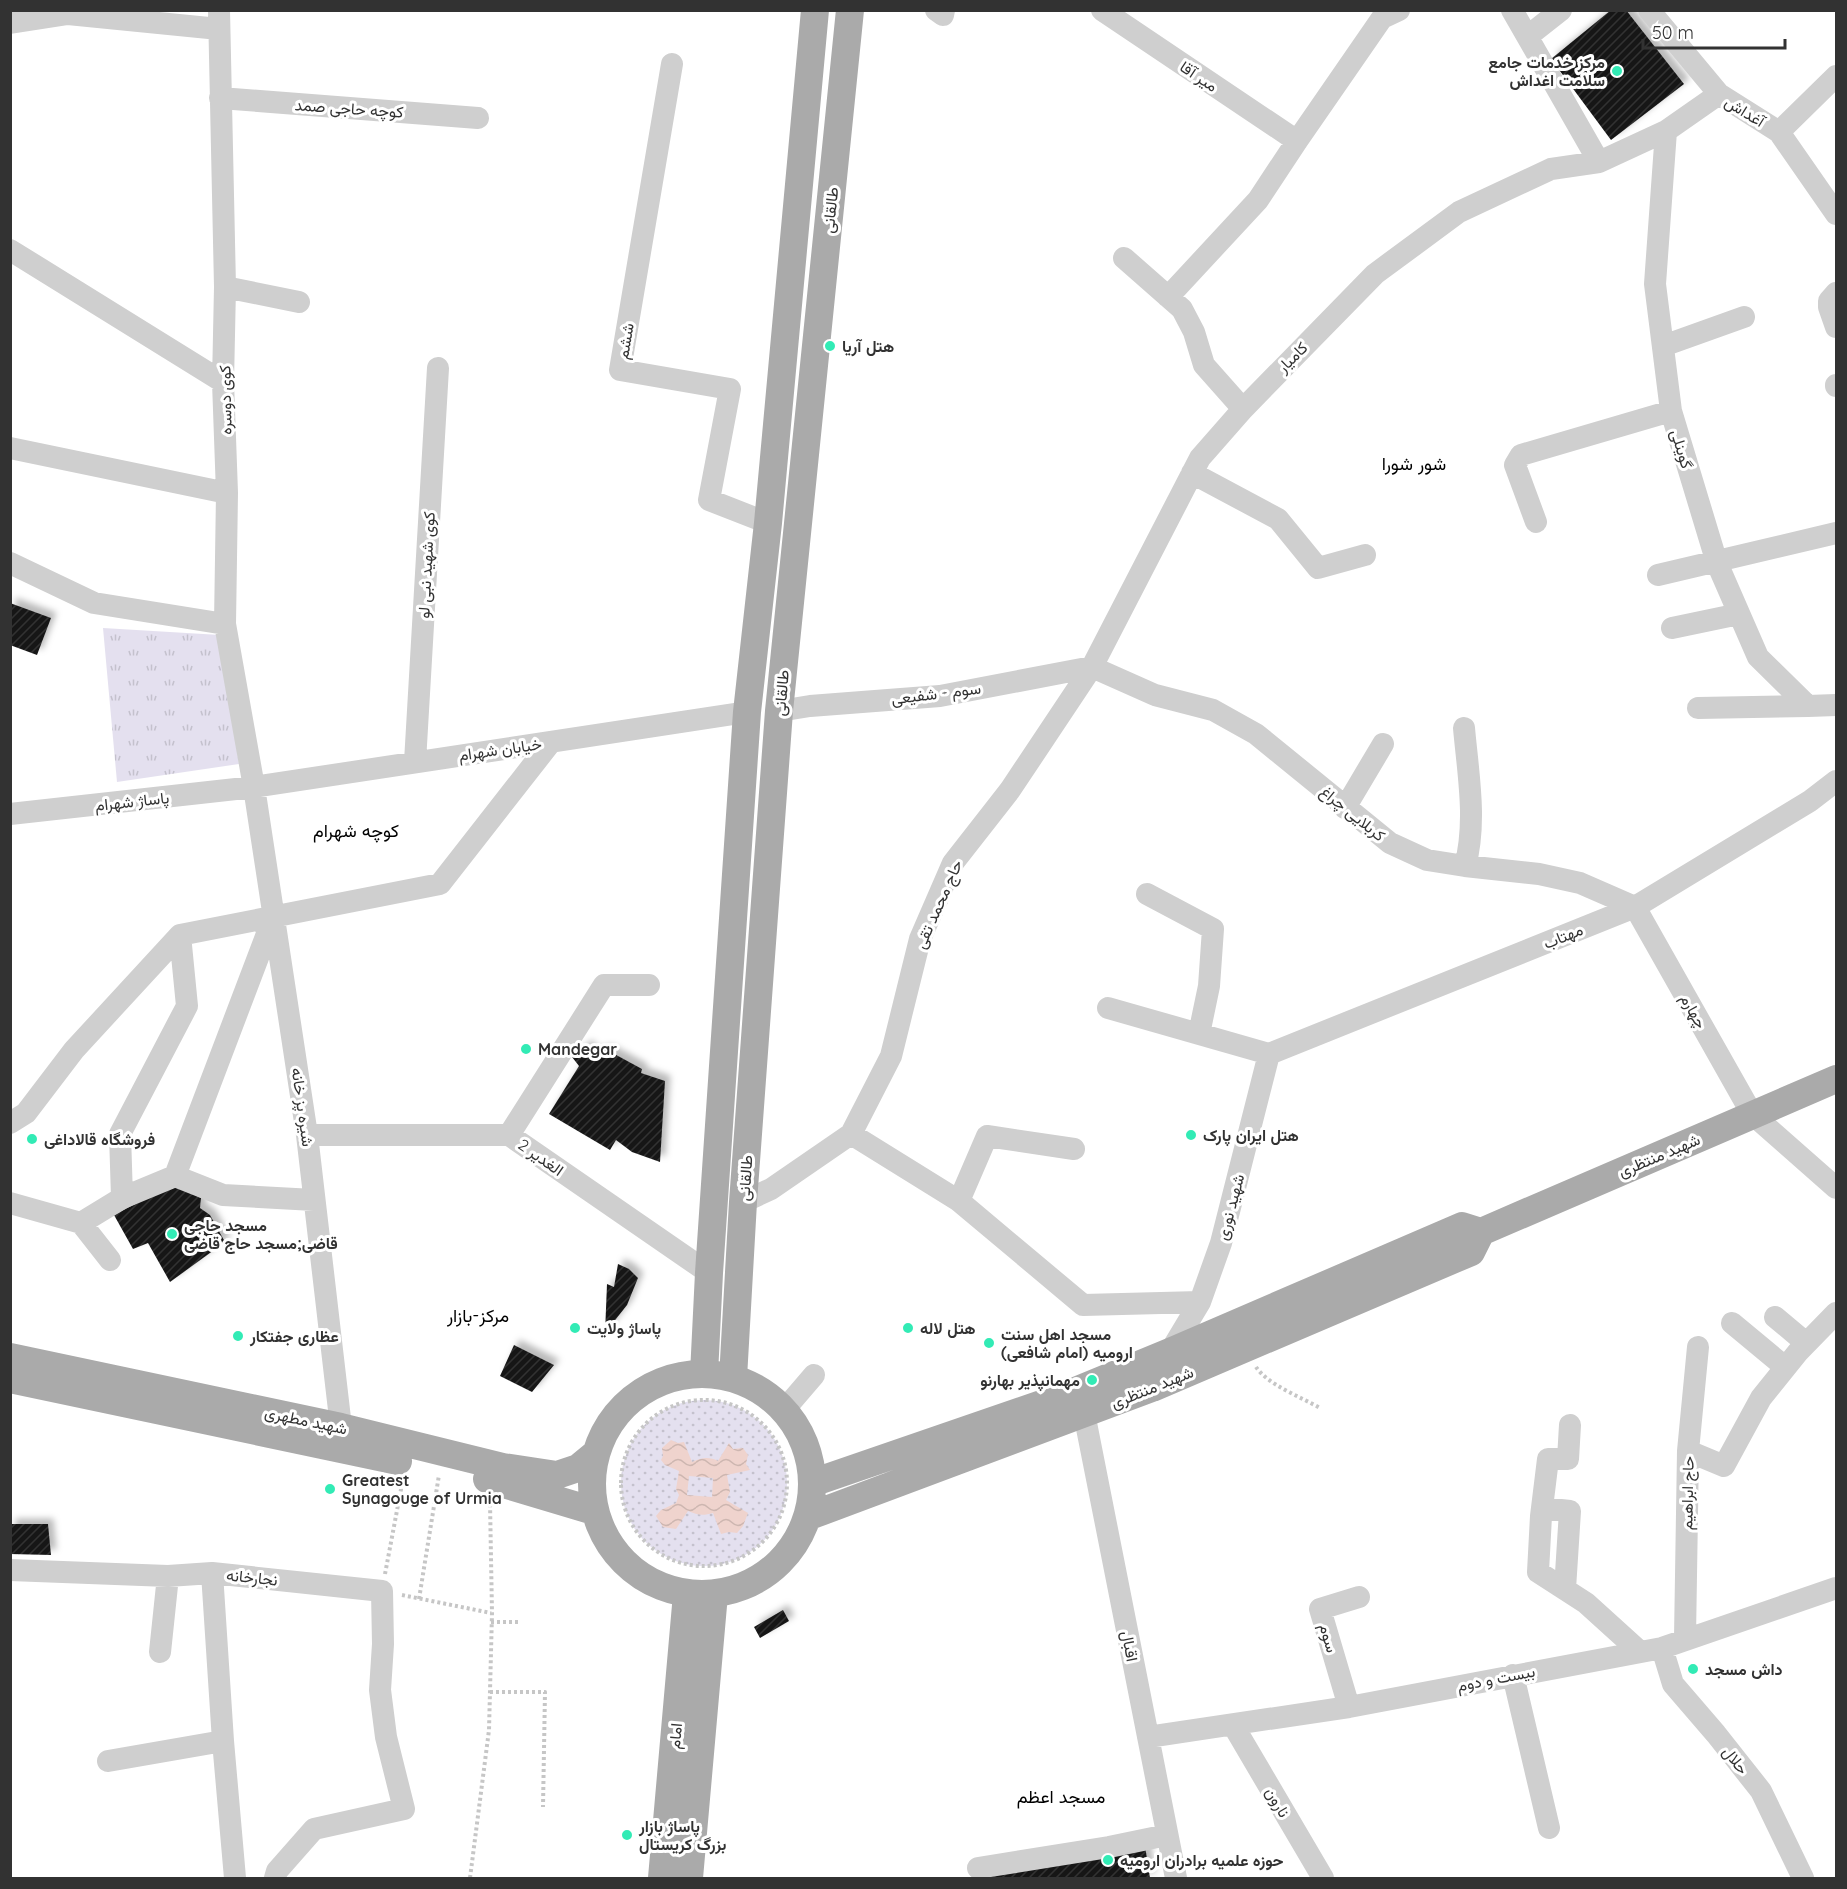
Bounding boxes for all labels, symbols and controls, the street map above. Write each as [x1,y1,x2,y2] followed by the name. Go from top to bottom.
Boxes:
[1643,12,1786,50] scale bar
[1652,21,1694,44] text: 50 m
[1488,52,1605,90] place label: مرکز خدمات جامع سلامت اغداش
[1176,56,1222,97] street label: میر آقا
[1610,64,1624,78] marker: مرکز خدمات جامع سلامت اغداش
[1721,91,1770,132] street label: آغداش
[294,94,404,124] street label: کوچه حاجی صمد
[818,186,843,234] street label: طالقانی
[612,321,639,361] street label: ششم
[842,336,894,357] place label: هتل آریا
[1272,337,1312,378] street label: کامیار
[823,339,837,353] marker: هتل آریا
[214,365,237,435] street label: کوی دوسره
[1666,427,1697,471] street label: گوینلی
[1382,452,1446,475] district label: شور شورا
[413,511,440,619] street label: کوی شهید نبی لو
[769,669,794,717] street label: طالقانی
[890,678,982,709] street label: سوم - شفیعی
[457,733,543,766] street label: خیابان شهرام
[1315,781,1390,847] street label: کربلایی چراغ
[94,787,170,817] street label: پاساژ شهرام
[313,819,399,843] district label: کوچه شهرام
[910,856,968,952] street label: حاج محمد تقی
[1540,919,1586,954] street label: مهتاب
[1675,990,1712,1033] street label: چهارم
[538,1039,617,1059] place label: Mandegar
[519,1042,533,1056] marker: Mandegar
[286,1066,318,1148] street label: شیره پز خانه
[1203,1125,1299,1147] place label: هتل ایران پارک
[1184,1128,1198,1142] marker: هتل ایران پارک
[44,1129,155,1150] place label: فروشگاه قالاداغی
[1615,1129,1703,1182] street label: شهید منتظری
[25,1132,39,1146] marker: فروشگاه قالاداغی
[514,1134,568,1181] street label: 2 الغدیر
[733,1154,758,1202] street label: طالقانی
[1212,1172,1249,1243] street label: شهید نوری
[184,1215,338,1254] place label: مسجد حاجی قاضی;مسجد حاج قاضی
[165,1227,179,1241] marker: مسجد حاجی قاضی;مسجد حاج قاضی
[446,1304,509,1327] district label: مرکز-بازار
[587,1318,661,1340] place label: پاساژ ولایت
[920,1318,976,1338] place label: هتل لاله
[568,1321,582,1335] marker: پاساژ ولایت
[901,1321,915,1335] marker: هتل لاله
[1001,1324,1133,1363] place label: مسجد اهل سنت ارومیه (امام شافعی)
[249,1326,339,1347] place label: عظاری جفتکار
[231,1329,245,1343] marker: عظاری جفتکار
[982,1336,996,1350] marker: مسجد اهل سنت ارومیه (امام شافعی)
[1108,1361,1197,1414] street label: شهید منتظری
[980,1370,1080,1392] place label: مهمانپذیر بهارنو
[1085,1373,1099,1387] marker: مهمانپذیر بهارنو
[263,1401,349,1439] street label: شهید مطهری
[1676,1455,1700,1530] street label: حاج ابراهیم
[342,1470,502,1508] place label: Greatest Synagouge of Urmia
[323,1482,337,1496] marker: Greatest Synagouge of Urmia
[225,1564,279,1591] street label: نجارخانه
[1314,1621,1343,1655] street label: سوم
[1117,1629,1143,1663] street label: اقبال
[1705,1659,1783,1679] place label: داش مسجد
[1455,1661,1537,1696] street label: بیست و دوم
[1686,1662,1700,1676] marker: داش مسجد
[664,1722,687,1750] street label: امام
[1719,1742,1753,1778] street label: حلال
[1260,1783,1295,1821] street label: نارون
[1017,1785,1105,1809] district label: مسجد اعظم
[638,1816,727,1855] place label: پاساژ بازار بزرگ کریستال
[620,1828,634,1842] marker: پاساژ بازار بزرگ کریستال
[1120,1850,1283,1871] place label: حوزه علمیه برادران ارومیه
[1101,1853,1115,1867] marker: حوزه علمیه برادران ارومیه

